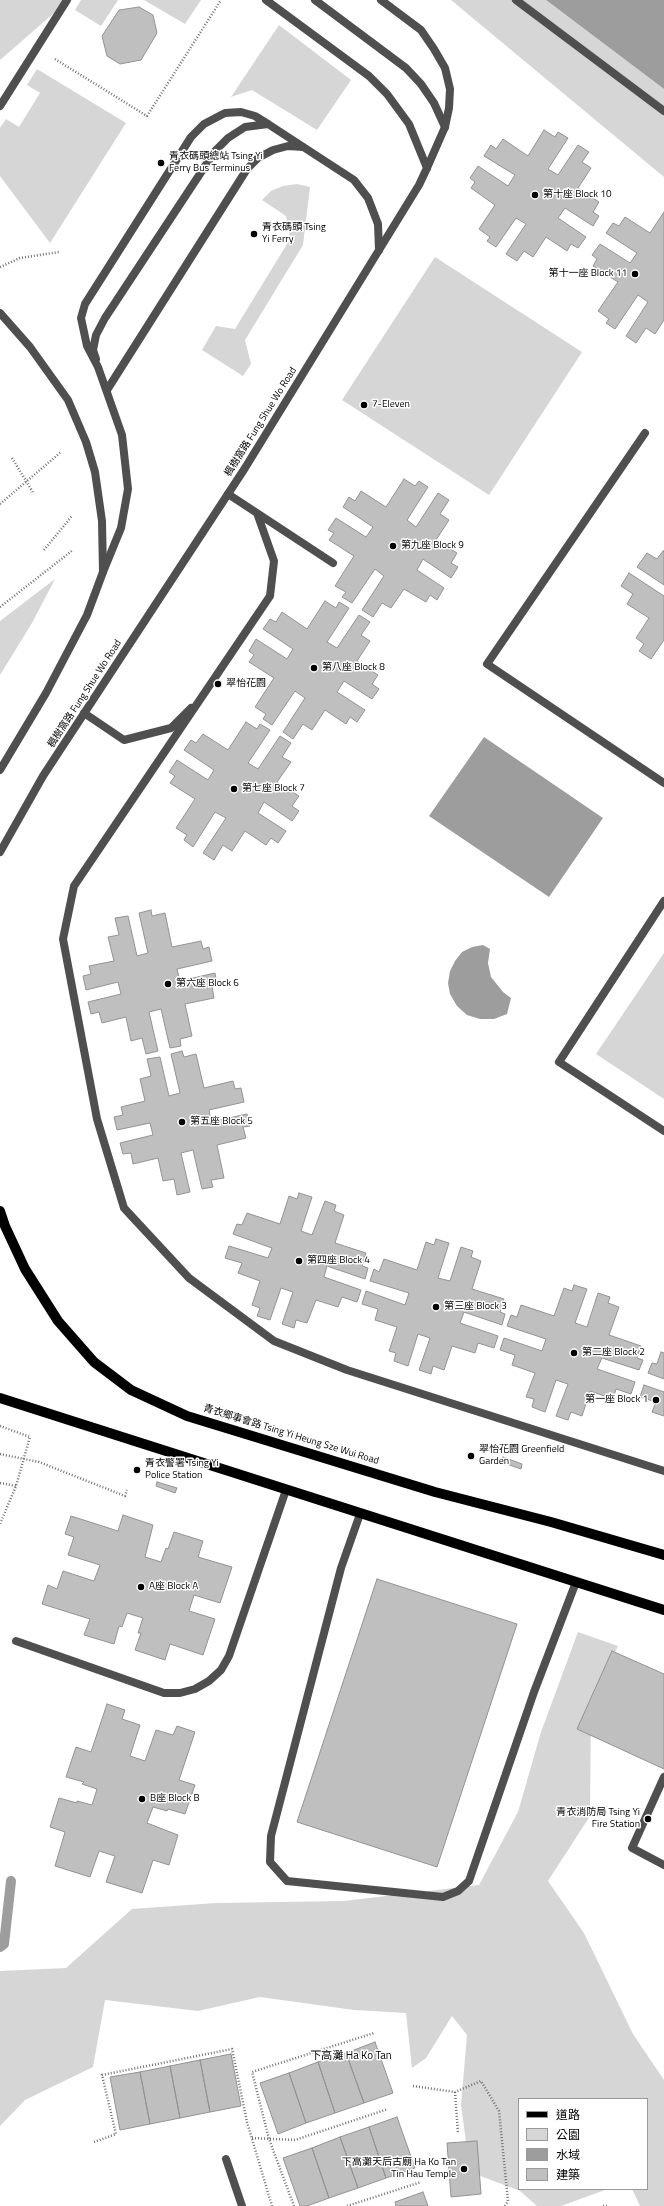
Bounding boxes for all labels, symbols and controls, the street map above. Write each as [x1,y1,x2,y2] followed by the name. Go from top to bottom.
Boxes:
[169,151,263,174] place label: 青衣碼頭總站 Tsing Yi Ferry Bus Terminus
[156,158,166,168] marker: 青衣碼頭總站 Tsing Yi Ferry Bus Terminus
[543,189,611,201] place label: 第十座 Block 10
[530,190,540,200] marker: 第十座 Block 10
[262,222,326,246] place label: 青衣碼頭 Tsing Yi Ferry
[249,229,259,239] marker: 青衣碼頭 Tsing Yi Ferry
[549,268,627,280] place label: 第十一座 Block 11
[630,269,640,279] marker: 第十一座 Block 11
[222,365,300,479] street label: 楓樹窩路 Fung Shue Wo Road
[372,399,410,411] place label: 7-Eleven
[359,400,369,410] marker: 7-Eleven
[401,540,464,552] place label: 第九座 Block 9
[388,541,398,551] marker: 第九座 Block 9
[46,638,124,750] street label: 楓樹窩路 Fung Shue Wo Road
[322,662,385,674] place label: 第八座 Block 8
[309,663,319,673] marker: 第八座 Block 8
[226,678,266,690] place label: 翠怡花園
[213,679,223,689] marker: 翠怡花園
[242,783,305,795] place label: 第七座 Block 7
[229,784,239,794] marker: 第七座 Block 7
[176,978,239,990] place label: 第六座 Block 6
[163,979,173,989] marker: 第六座 Block 6
[190,1116,253,1128] place label: 第五座 Block 5
[177,1117,187,1127] marker: 第五座 Block 5
[307,1255,370,1267] place label: 第四座 Block 4
[294,1256,304,1266] marker: 第四座 Block 4
[444,1301,507,1313] place label: 第三座 Block 3
[431,1302,441,1312] marker: 第三座 Block 3
[582,1347,645,1359] place label: 第二座 Block 2
[569,1348,579,1358] marker: 第二座 Block 2
[585,1394,648,1406] place label: 第一座 Block 1
[651,1395,661,1405] marker: 第一座 Block 1
[202,1403,380,1467] street label: 青衣鄉事會路 Tsing Yi Heung Sze Wui Road
[479,1444,564,1468] place label: 翠怡花園 Greenfield Garden
[466,1451,476,1461] marker: 翠怡花園 Greenfield Garden
[145,1458,219,1482] place label: 青衣警署 Tsing Yi Police Station
[132,1465,142,1475] marker: 青衣警署 Tsing Yi Police Station
[149,1581,198,1593] place label: A座 Block A
[136,1582,146,1592] marker: A座 Block A
[150,1793,200,1805] place label: B座 Block B
[137,1794,147,1804] marker: B座 Block B
[556,1807,640,1830] place label: 青衣消防局 Tsing Yi Fire Station
[643,1814,653,1824] marker: 青衣消防局 Tsing Yi Fire Station
[310,2049,392,2063] district label: 下高灘 Ha Ko Tan
[518,2098,648,2190] legend
[556,2105,580,2124] text: 道路
[556,2125,580,2144] text: 公園
[556,2145,580,2164] text: 水域
[342,2157,456,2180] place label: 下高灘天后古廟 Ha Ko Tan Tin Hau Temple
[459,2164,469,2174] marker: 下高灘天后古廟 Ha Ko Tan Tin Hau Temple
[556,2165,580,2184] text: 建築

